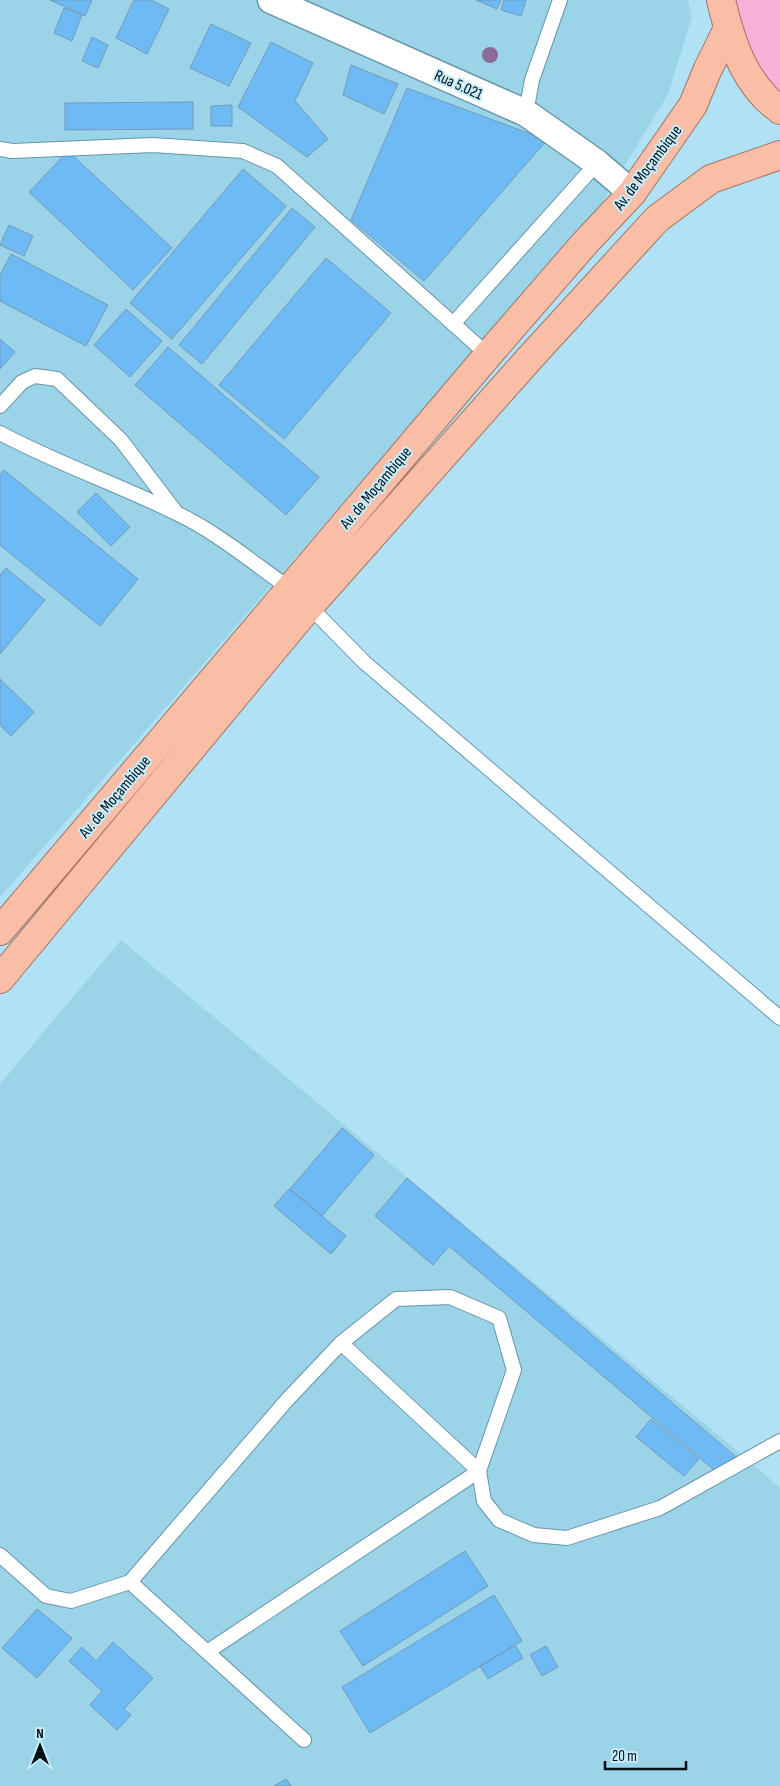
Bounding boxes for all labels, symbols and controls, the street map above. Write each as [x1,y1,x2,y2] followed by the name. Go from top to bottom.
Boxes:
[431,66,486,105] street label: Rua 5.021
[610,122,686,215] street label: Av. de Moçambique
[336,443,416,534] street label: Av. de Moçambique
[75,752,155,843] street label: Av. de Moçambique
[15,1721,65,1771] north arrow
[36,1725,44,1742] text: N
[605,1738,686,1770] scale bar
[612,1747,637,1766] text: 20 m

